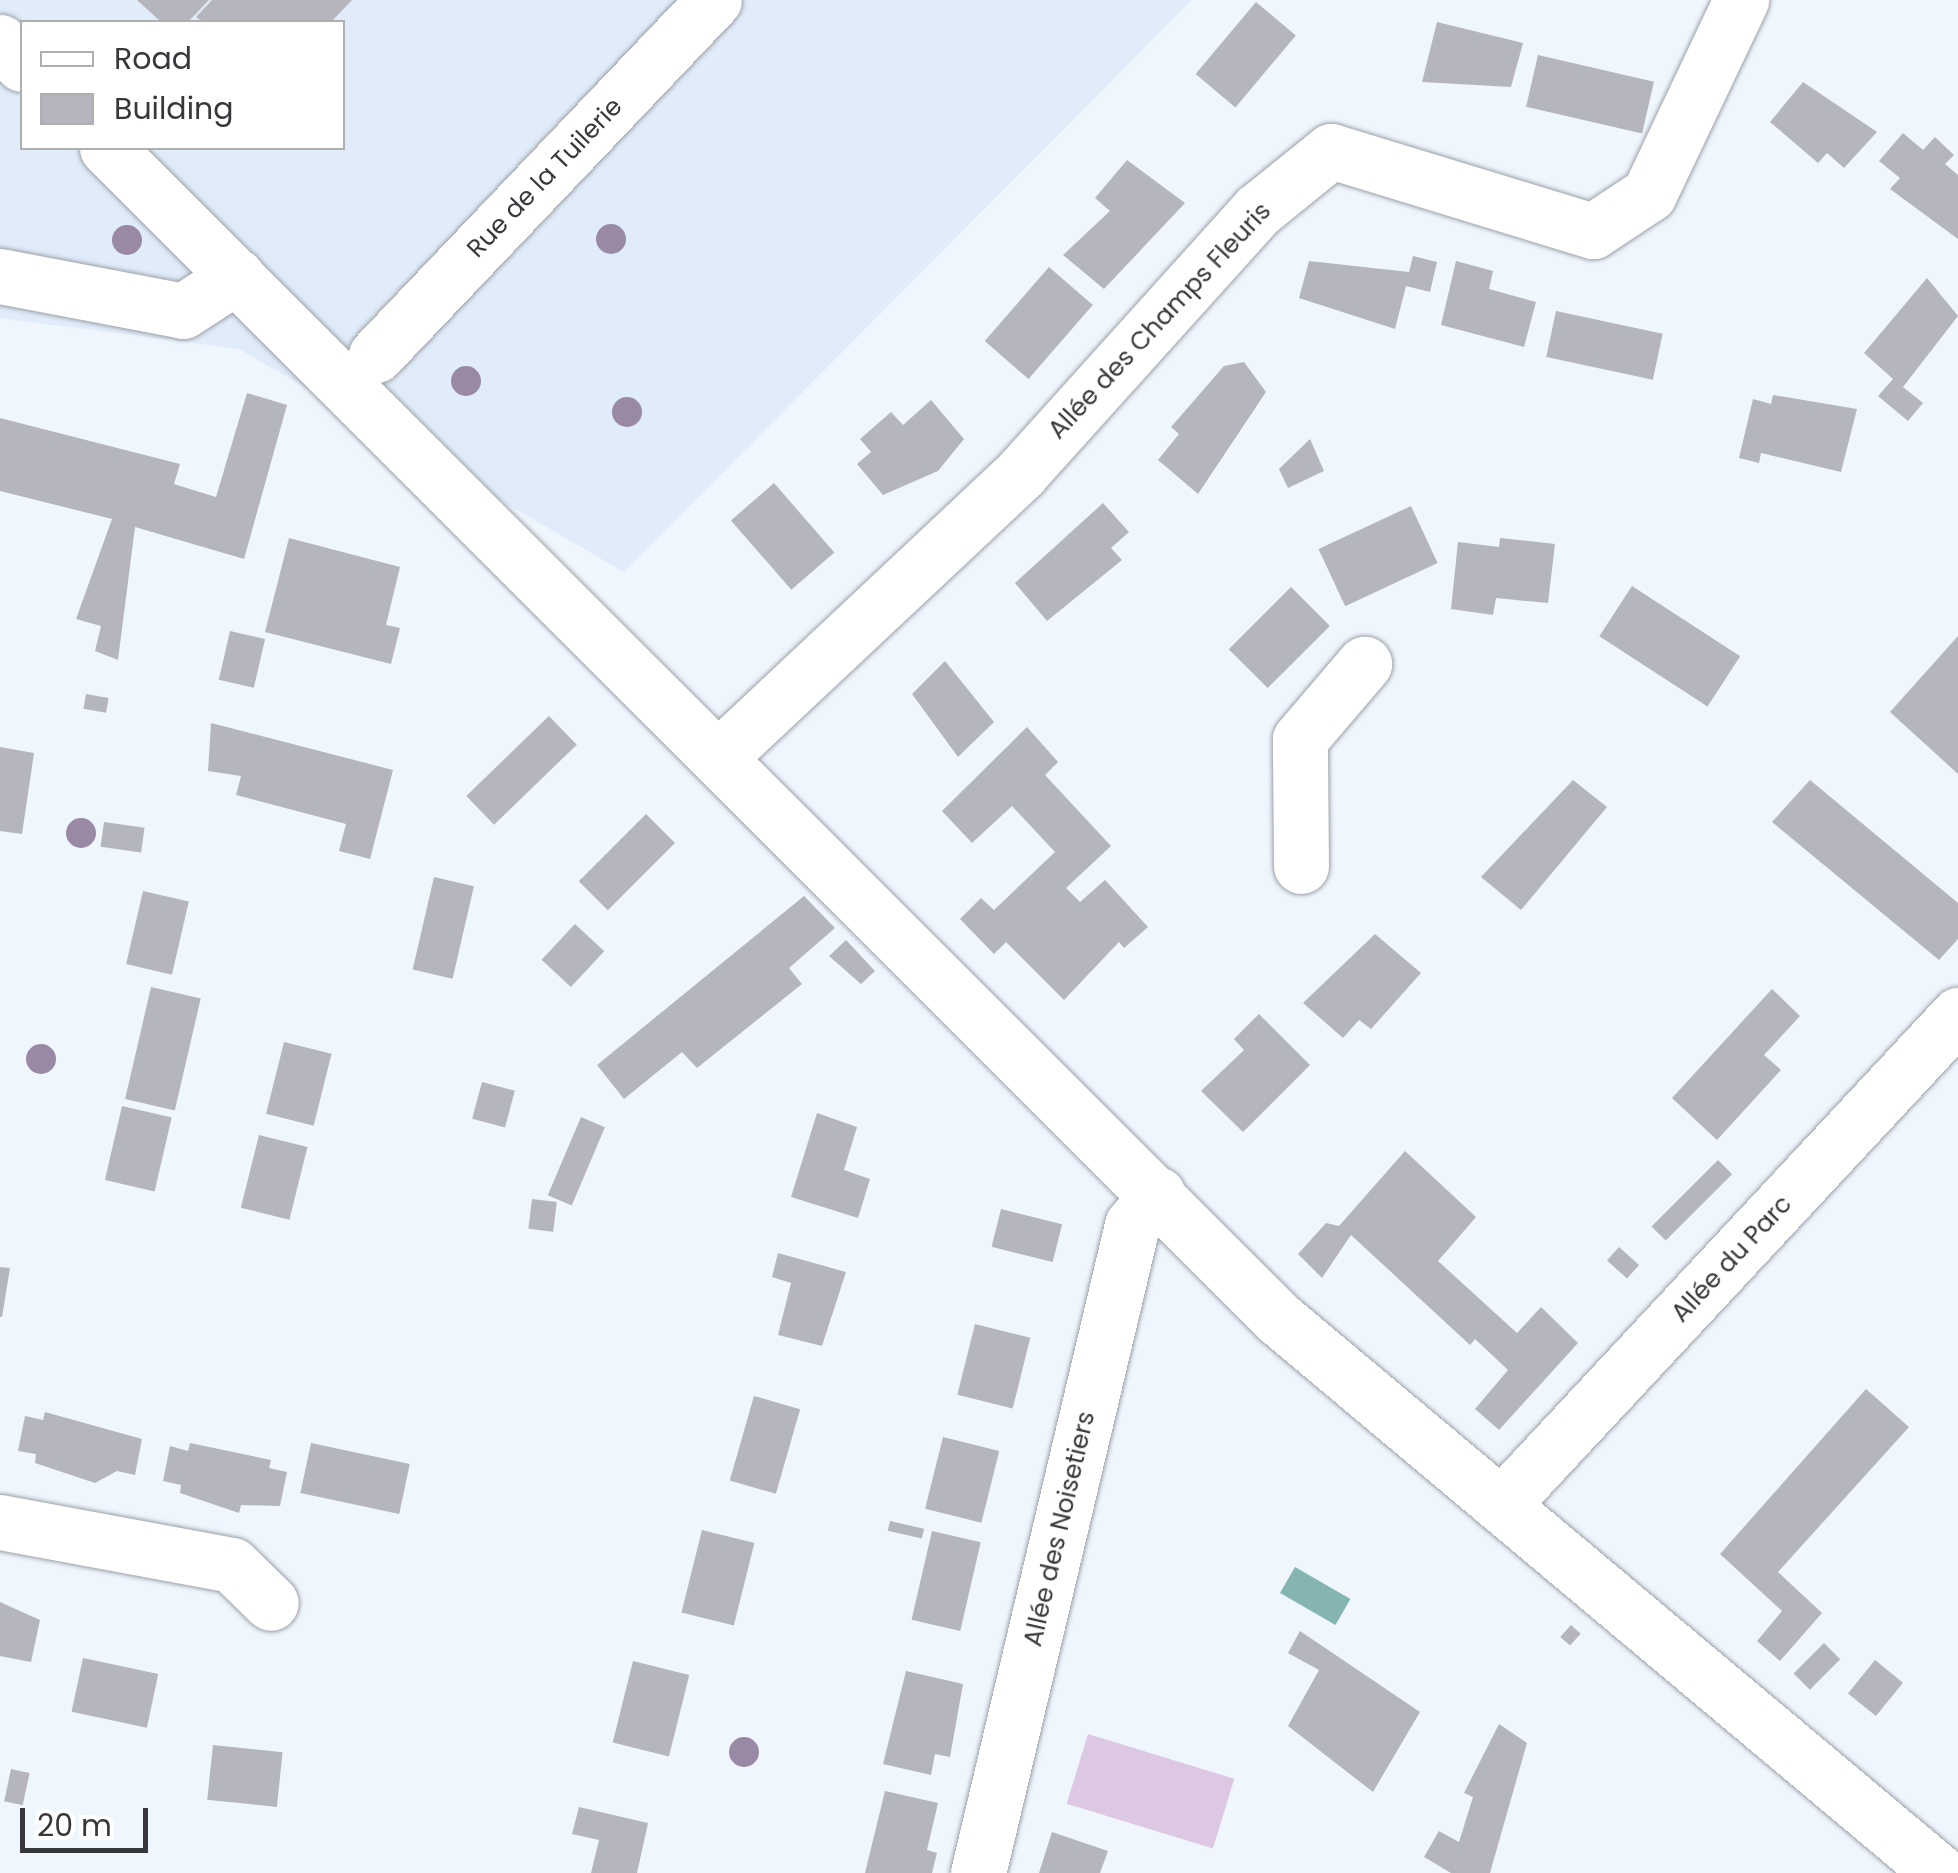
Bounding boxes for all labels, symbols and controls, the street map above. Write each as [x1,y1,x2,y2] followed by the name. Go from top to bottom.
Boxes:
[20,20,345,150] legend
[114,37,192,80] text: Road
[114,87,234,130] text: Building
[461,92,629,264] street label: Rue de la Tuilerie
[1043,197,1277,445] street label: Allée des Champs Fleuris
[1666,1189,1798,1329] street label: Allée du Parc
[1018,1409,1102,1649] street label: Allée des Noisetiers
[25,1788,152,1850] scale bar
[37,1804,112,1847] text: 20 m

